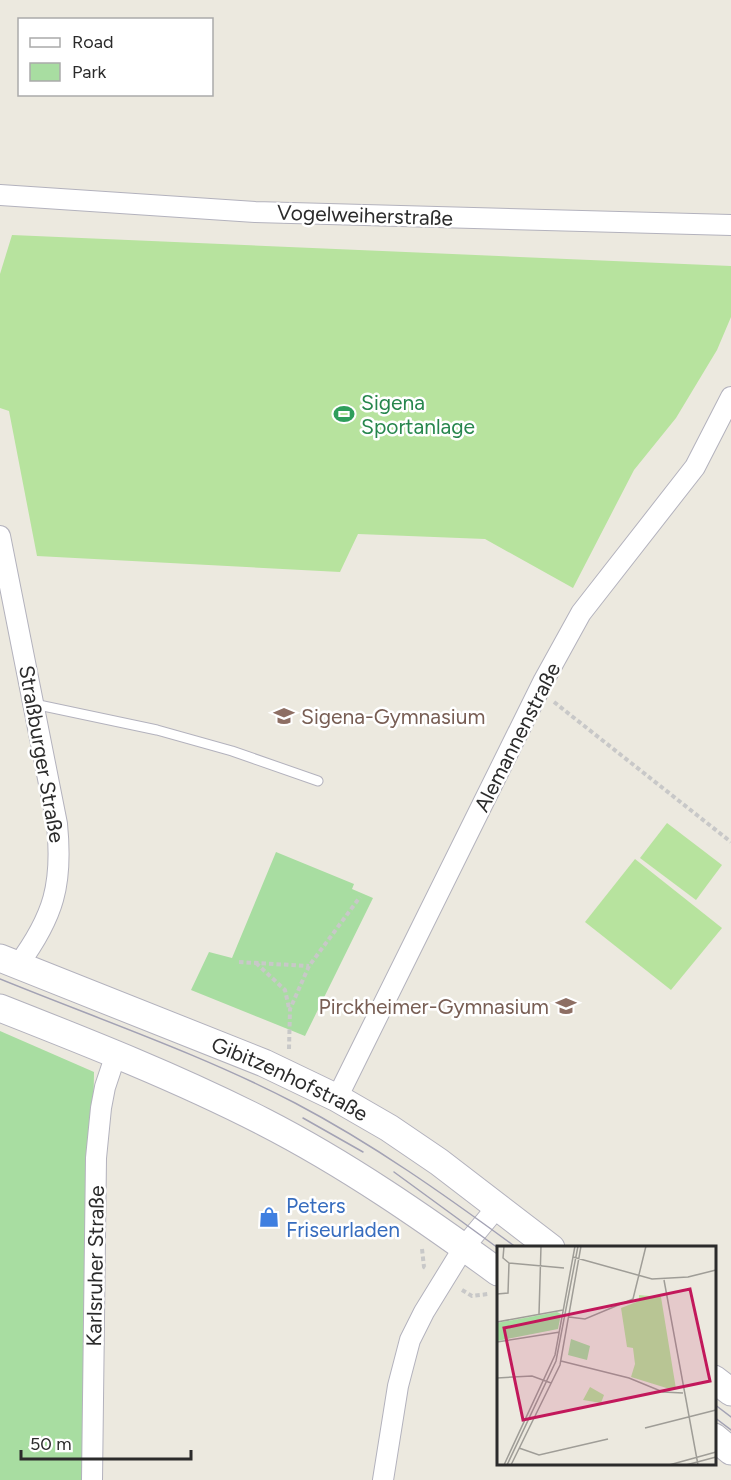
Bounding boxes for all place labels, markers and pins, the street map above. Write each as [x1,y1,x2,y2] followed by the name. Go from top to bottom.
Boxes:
[361,390,475,439] place label: Sigena Sportanlage
[332,402,356,426] sports icon: Sigena Sportanlage
[272,704,296,728] school or university icon: Sigena-Gymnasium
[301,704,485,729] place label: Sigena-Gymnasium
[319,994,549,1019] place label: Pirckheimer-Gymnasium
[554,994,578,1018] school or university icon: Pirckheimer-Gymnasium
[286,1193,400,1242] place label: Peters Friseurladen
[257,1205,281,1229] shop icon: Peters Friseurladen

